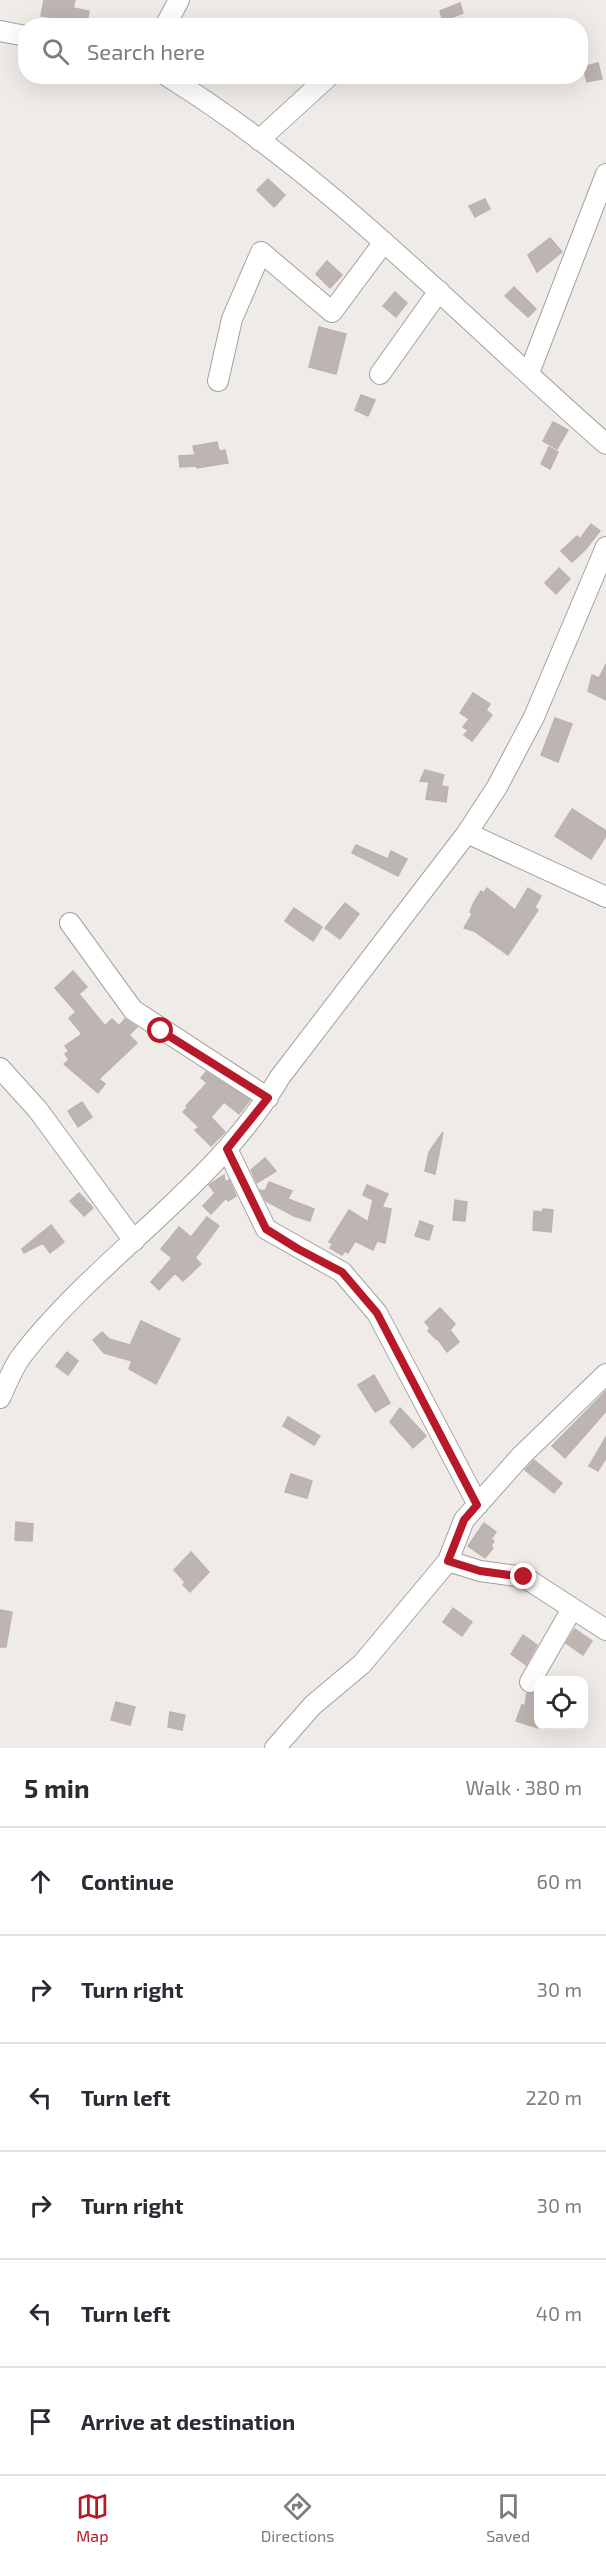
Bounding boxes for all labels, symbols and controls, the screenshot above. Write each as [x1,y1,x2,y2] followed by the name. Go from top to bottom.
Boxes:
[18,18,588,84] search box
[39,35,72,68] icon: search
[87,38,205,64] text: Search here
[147,1017,173,1043] route start
[510,1563,536,1589] route end
[534,1676,588,1730] map controls
[534,1676,588,1730] button: locate
[24,1772,90,1803] text: 5 min
[465,1775,582,1799] text: Walk · 380 m
[24,1865,57,1898] icon: ahead
[81,1868,174,1894] text: Continue
[537,1869,582,1893] text: 60 m
[24,1973,57,2006] icon: right
[81,1976,183,2002] text: Turn right
[537,1977,582,2001] text: 30 m
[24,2081,57,2114] icon: left
[81,2084,170,2110] text: Turn left
[525,2085,582,2109] text: 220 m
[24,2189,57,2222] icon: right
[81,2192,183,2218] text: Turn right
[537,2193,582,2217] text: 30 m
[24,2297,57,2330] icon: left
[81,2300,170,2326] text: Turn left
[536,2301,582,2325] text: 40 m
[24,2405,57,2438] icon: arrive
[81,2408,295,2434] text: Arrive at destination
[76,2490,109,2545] tab: Map
[261,2490,334,2545] tab: Directions
[486,2490,530,2545] tab: Saved

